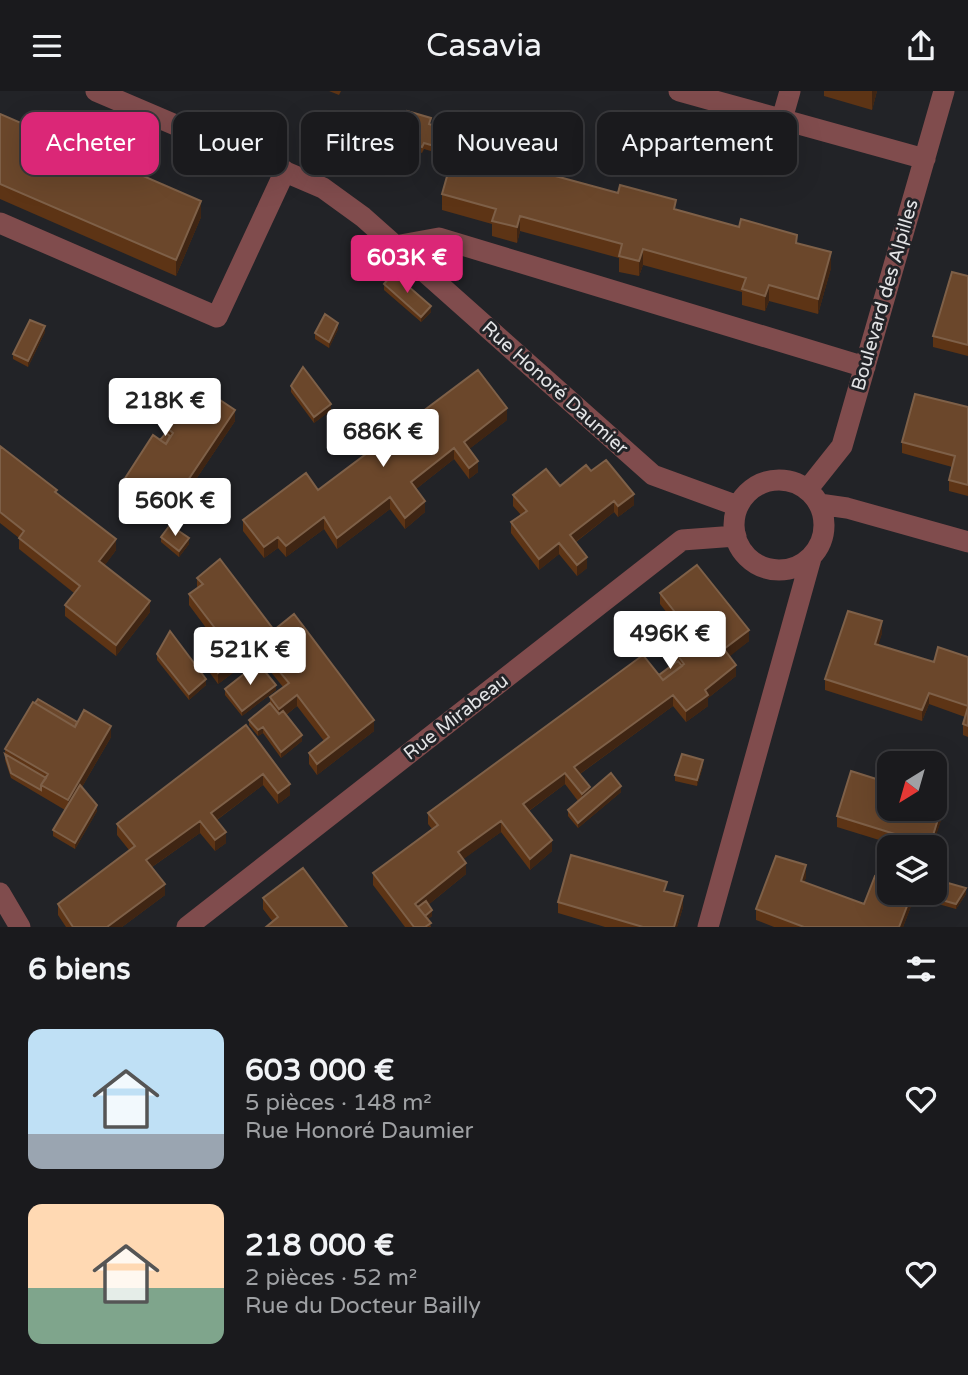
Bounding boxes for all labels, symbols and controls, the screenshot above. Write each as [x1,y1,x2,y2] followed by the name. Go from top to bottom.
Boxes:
[28,27,66,65] icon: menu
[426,27,542,65] text: Casavia
[902,27,940,65] icon: share
[21,112,159,175] chip: Acheter
[173,112,287,175] chip: Louer
[301,112,419,175] chip: Filtres
[433,112,583,175] chip: Nouveau
[597,112,797,175] chip: Appartement
[847,197,923,393] street label: Boulevard des Alpilles
[350,235,464,295] pin: 603K €
[367,244,447,272] text: 603K €
[478,317,633,460] street label: Rue Honoré Daumier
[108,379,222,438] pin: 218K €
[125,387,205,415] text: 218K €
[326,409,440,469] pin: 686K €
[343,418,423,446] text: 686K €
[118,479,232,538] pin: 560K €
[135,487,215,515] text: 560K €
[613,611,727,671] pin: 496K €
[630,620,710,648] text: 496K €
[193,627,307,687] pin: 521K €
[210,636,290,664] text: 521K €
[399,669,513,765] street label: Rue Mirabeau
[877,751,947,821] north arrow
[877,751,947,905] map controls
[877,835,947,905] button: layers
[902,950,940,988] icon: filters
[28,951,131,988] text: 6 biens
[245,1052,394,1089] text: 603 000 €
[84,1057,168,1141] icon: home
[902,1080,940,1118] icon: heart
[245,1089,432,1117] text: 5 pièces · 148 m²
[245,1117,473,1145] text: Rue Honoré Daumier
[245,1227,394,1264] text: 218 000 €
[84,1232,168,1316] icon: home
[902,1255,940,1293] icon: heart
[245,1264,417,1292] text: 2 pièces · 52 m²
[245,1292,481,1320] text: Rue du Docteur Bailly

